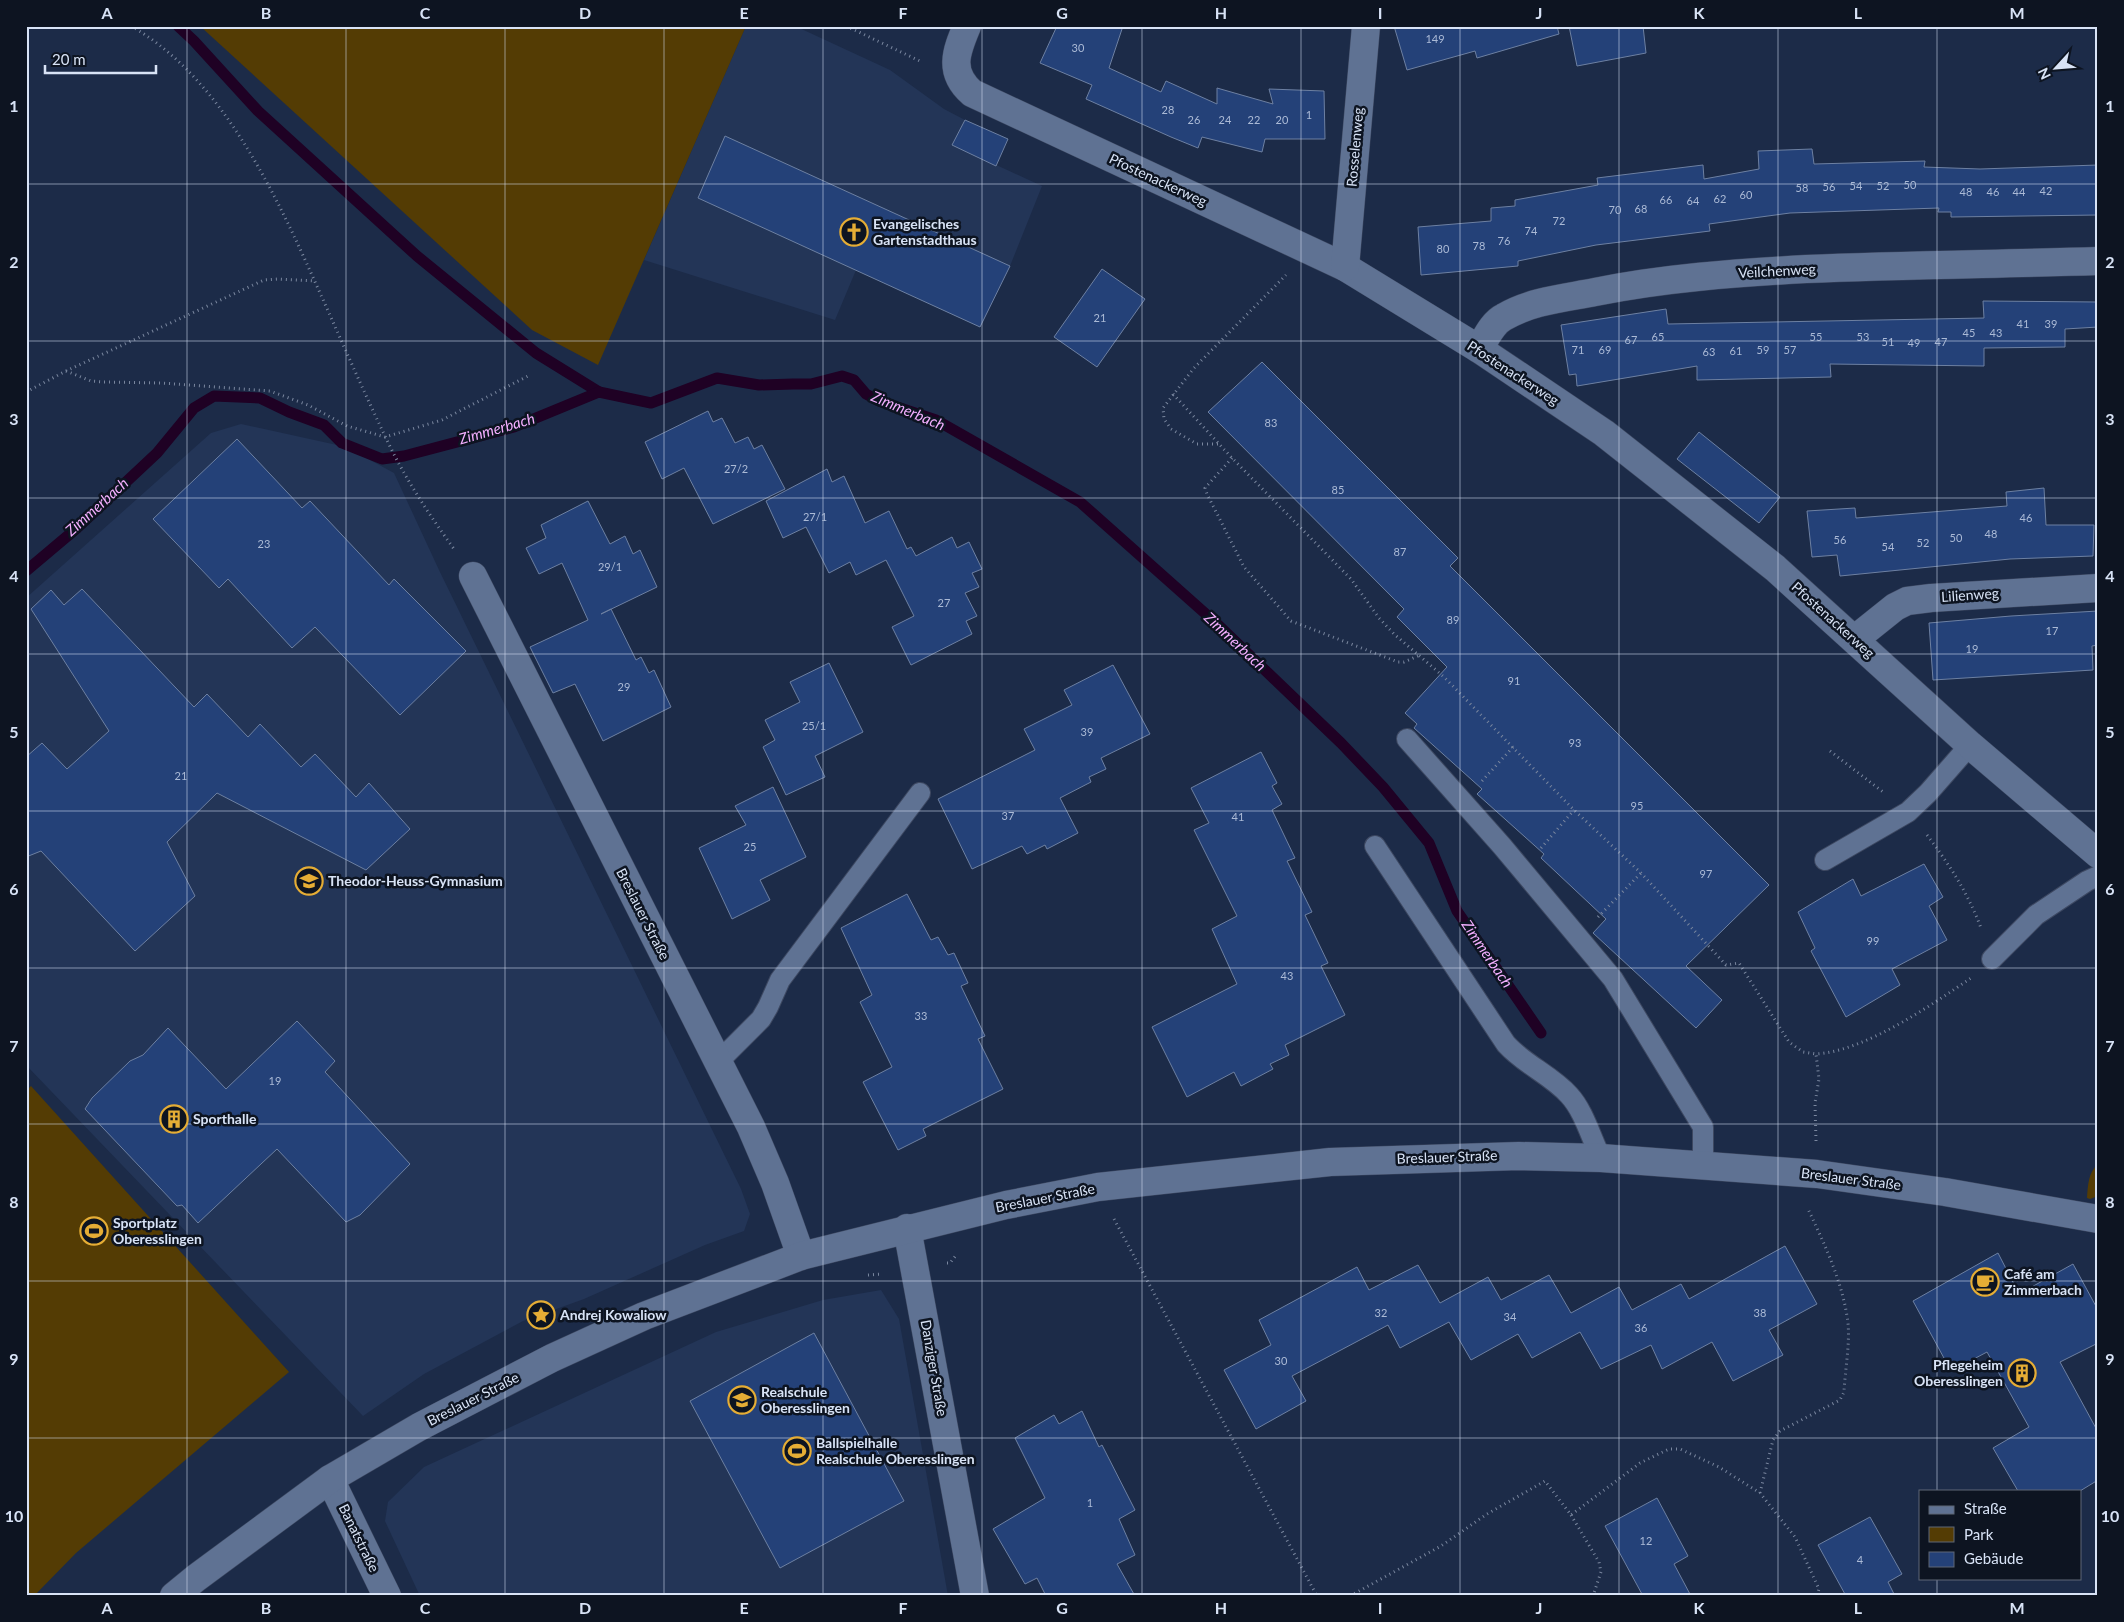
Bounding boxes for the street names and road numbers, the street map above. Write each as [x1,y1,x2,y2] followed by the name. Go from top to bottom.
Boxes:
[1343,106,1366,187] street label: Rosselenweg
[1107,150,1210,210] street label: Pfostenackerweg
[1738,260,1816,281] street label: Veilchenweg
[1464,337,1562,408] street label: Pfostenackerweg
[1788,578,1878,661] street label: Pfostenackerweg
[1940,584,1999,605] street label: Lilienweg
[613,865,674,963] street label: Breslauer Straße
[1396,1146,1498,1167] street label: Breslauer Straße
[1800,1164,1902,1193] street label: Breslauer Straße
[994,1180,1096,1215] street label: Breslauer Straße
[918,1318,951,1417] street label: Danziger Straße
[424,1368,522,1429] street label: Breslauer Straße
[336,1501,383,1575] street label: Banatstraße

